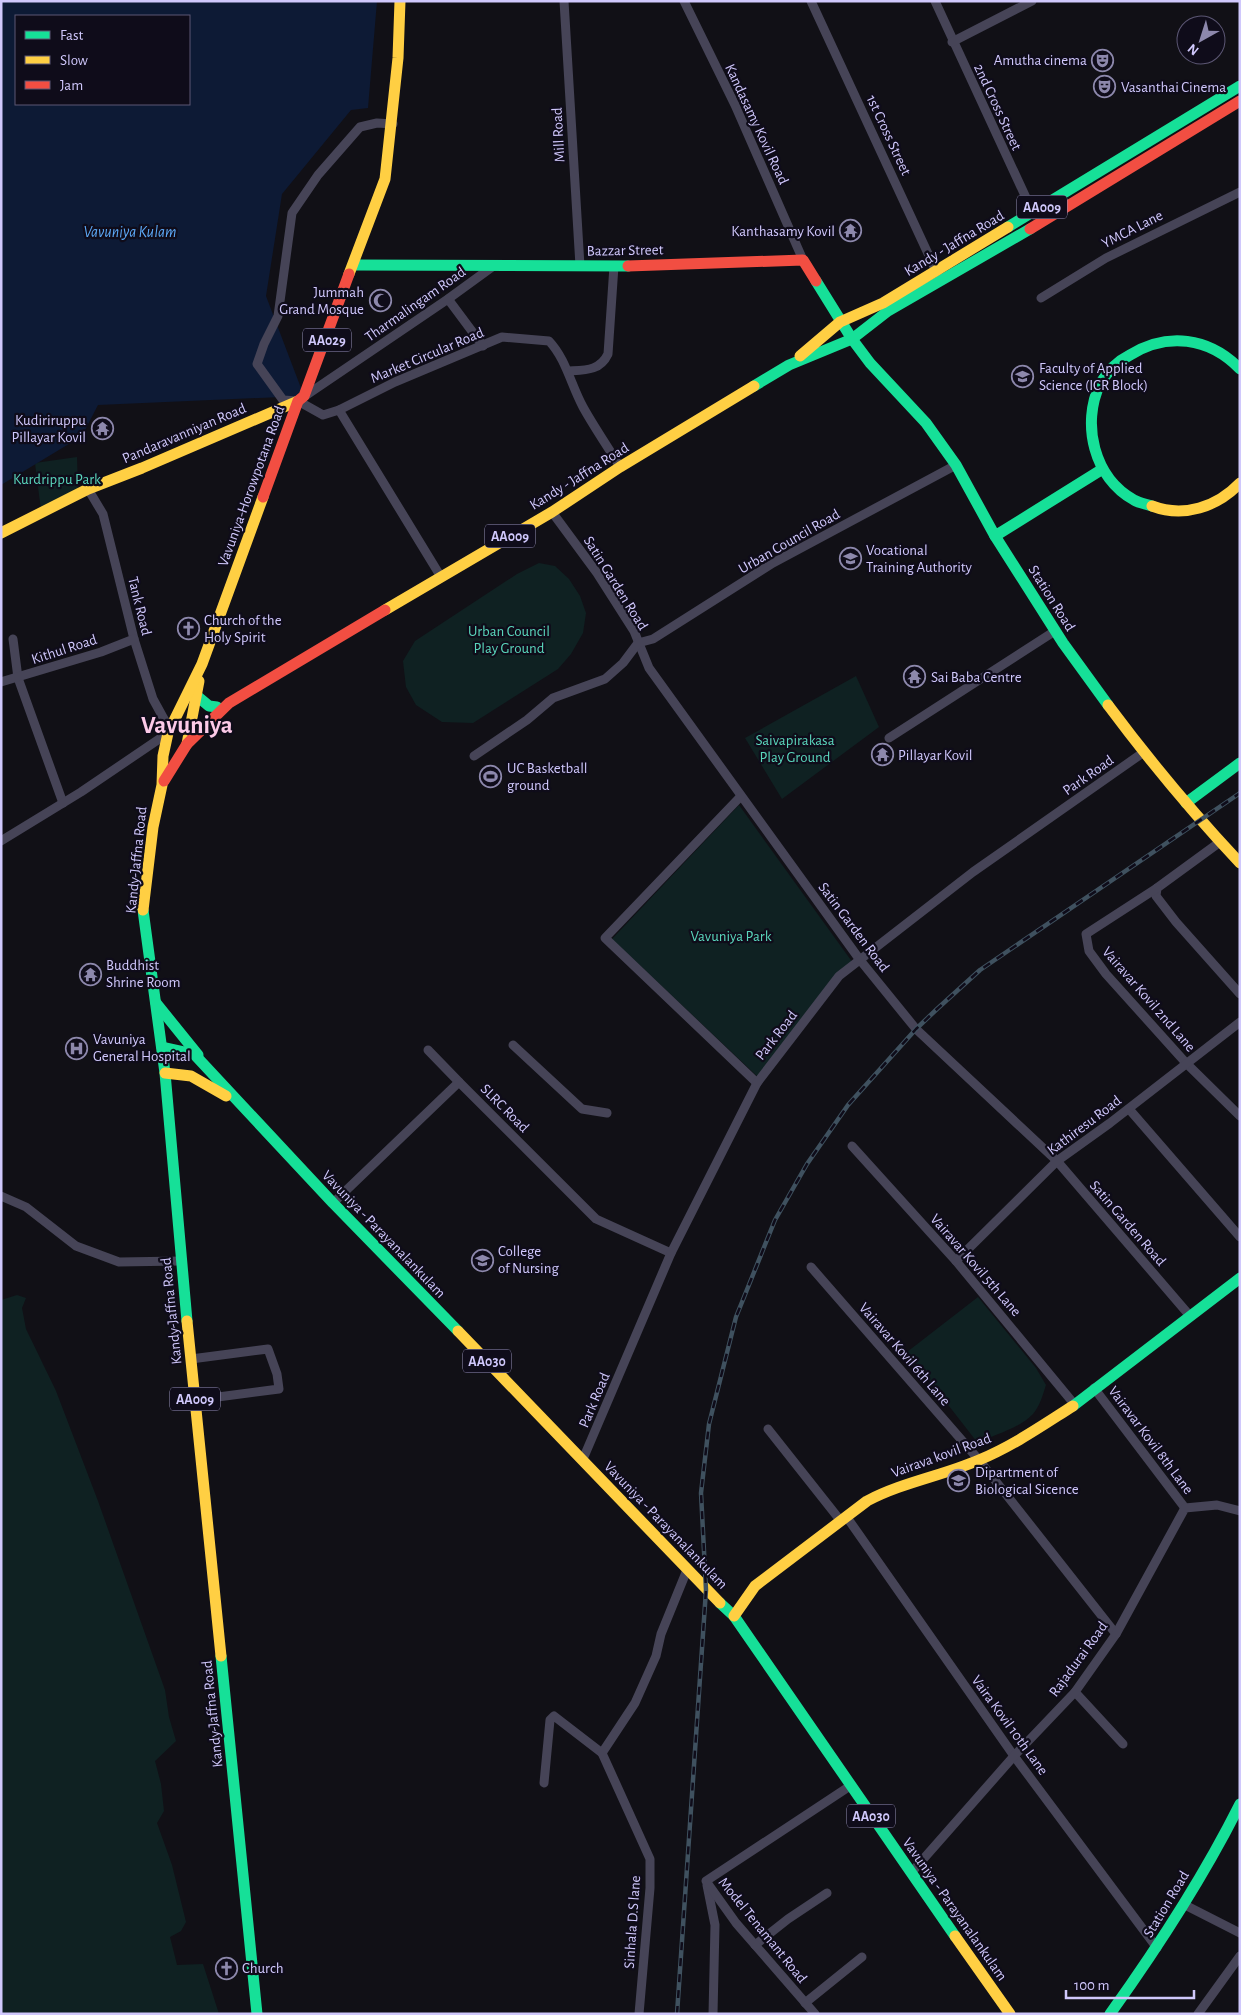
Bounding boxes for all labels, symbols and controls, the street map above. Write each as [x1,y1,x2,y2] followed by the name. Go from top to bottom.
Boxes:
[15,15,190,105] legend
[1176,15,1226,65] north arrow
[60,28,84,43] text: Fast
[1185,41,1202,58] text: N
[1091,48,1115,72] theatre icon: Amutha cinema
[60,53,88,68] text: Slow
[994,53,1087,68] place label: Amutha cinema
[722,62,791,187] street label: Kandasamy Kovil Road
[971,62,1024,153] street label: 2nd Cross Street
[1093,75,1117,99] theatre icon: Vasanthai Cinema
[60,78,83,93] text: Jam
[1121,80,1226,95] place label: Vasanthai Cinema
[863,93,914,178] street label: 1st Cross Street
[550,107,567,163] street label: Mill Road
[1017,196,1067,218] road number: AA009
[902,208,1007,279] street label: Kandy - Jaffna Road
[1099,208,1165,251] street label: YMCA Lane
[839,219,863,243] temple icon: Kanthasamy Kovil
[83,224,177,240] water label: Vavuniya Kulam
[731,224,835,239] place label: Kanthasamy Kovil
[587,242,664,259] street label: Bazzar Street
[362,264,468,345] street label: Tharmalingam Road
[279,285,364,317] place label: Jummah Grand Mosque
[368,289,392,313] mosque icon: Jummah Grand Mosque
[368,325,486,386] street label: Market Circular Road
[303,328,351,352] road number: AA029
[1039,361,1148,393] place label: Faculty of Applied Science (ICR Block)
[1011,365,1035,389] school or university icon: Faculty of Applied Science (ICR Block)
[120,401,248,466] street label: Pandaravanniyan Road
[215,404,288,568] street label: Vavuniya-Horowpotana Road
[11,413,86,445] place label: Kudiriruppu Pillayar Kovil
[90,417,114,441] temple icon: Kudiriruppu Pillayar Kovil
[527,440,632,513] street label: Kandy - Jaffna Road
[13,472,101,487] park label: Kurdrippu Park
[736,506,843,576] street label: Urban Council Road
[485,524,535,548] road number: AA009
[581,534,651,633] street label: Satin Garden Road
[866,543,973,575] place label: Vocational Training Authority
[838,547,862,571] school or university icon: Vocational Training Authority
[1025,563,1078,634] street label: Station Road
[125,575,154,637] street label: Tank Road
[204,613,282,645] place label: Church of the Holy Spirit
[176,617,200,641] church icon: Church of the Holy Spirit
[468,624,550,656] park label: Urban Council Play Ground
[29,632,99,667] street label: Kithul Road
[903,665,927,689] temple icon: Sai Baba Centre
[931,670,1022,685] place label: Sai Baba Centre
[141,713,233,738] district label: Vavuniya
[755,733,835,765] park label: Saivapirakasa Play Ground
[870,743,894,767] temple icon: Pillayar Kovil
[898,748,973,763] place label: Pillayar Kovil
[1060,752,1117,798] street label: Park Road
[507,761,588,793] place label: UC Basketball ground
[479,765,503,789] sports icon: UC Basketball ground
[123,806,150,914] street label: Kandy-Jaffna Road
[815,880,892,975] street label: Satin Garden Road
[690,929,772,944] park label: Vavuniya Park
[1099,944,1198,1055] street label: Vairavar Kovil 2nd Lane
[106,958,181,990] place label: Buddhist Shrine Room
[78,962,102,986] temple icon: Buddhist Shrine Room
[753,1008,800,1063] street label: Park Road
[93,1032,191,1064] place label: Vavuniya General Hospital
[65,1036,89,1060] hospital icon: Vavuniya General Hospital
[478,1081,532,1136] street label: SLRC Road
[1044,1093,1124,1158] street label: Kathiresu Road
[319,1168,448,1301] street label: Vavuniya - Parayanalankulam
[1087,1178,1169,1269] street label: Satin Garden Road
[927,1211,1024,1319] street label: Vairavar Kovil 5th Lane
[498,1244,559,1276] place label: College of Nursing
[470,1248,494,1272] school or university icon: College of Nursing
[158,1256,185,1365] street label: Kandy-Jaffna Road
[856,1300,953,1409] street label: Vairavar Kovil 6th Lane
[463,1350,511,1372] road number: AA030
[576,1370,613,1430] street label: Park Road
[1105,1384,1196,1497] street label: Vairavar Kovil 8th Lane
[170,1388,220,1410] road number: AA009
[889,1430,993,1480] street label: Vairava kovil Road
[601,1459,730,1592] street label: Vavuniya - Parayanalankulam
[975,1465,1079,1497] place label: Dipartment of Biological Sicence
[947,1469,971,1493] school or university icon: Dipartment of Biological Sicence
[1046,1619,1111,1700] street label: Rajadurai Road
[199,1659,226,1768] street label: Kandy-Jaffna Road
[968,1673,1051,1778] street label: Vaira Kovil 10th Lane
[847,1804,895,1828] road number: AA030
[900,1835,1010,1983] street label: Vavuniya - Parayanalankulam
[1141,1868,1192,1940] street label: Station Road
[622,1875,643,1969] street label: Sinhala D.S lane
[716,1875,810,1986] street label: Model Tenamant Road
[214,1956,238,1980] church icon: Church
[242,1961,284,1976] place label: Church
[1066,1968,1194,2000] scale bar
[1074,1978,1109,1993] text: 100 m

